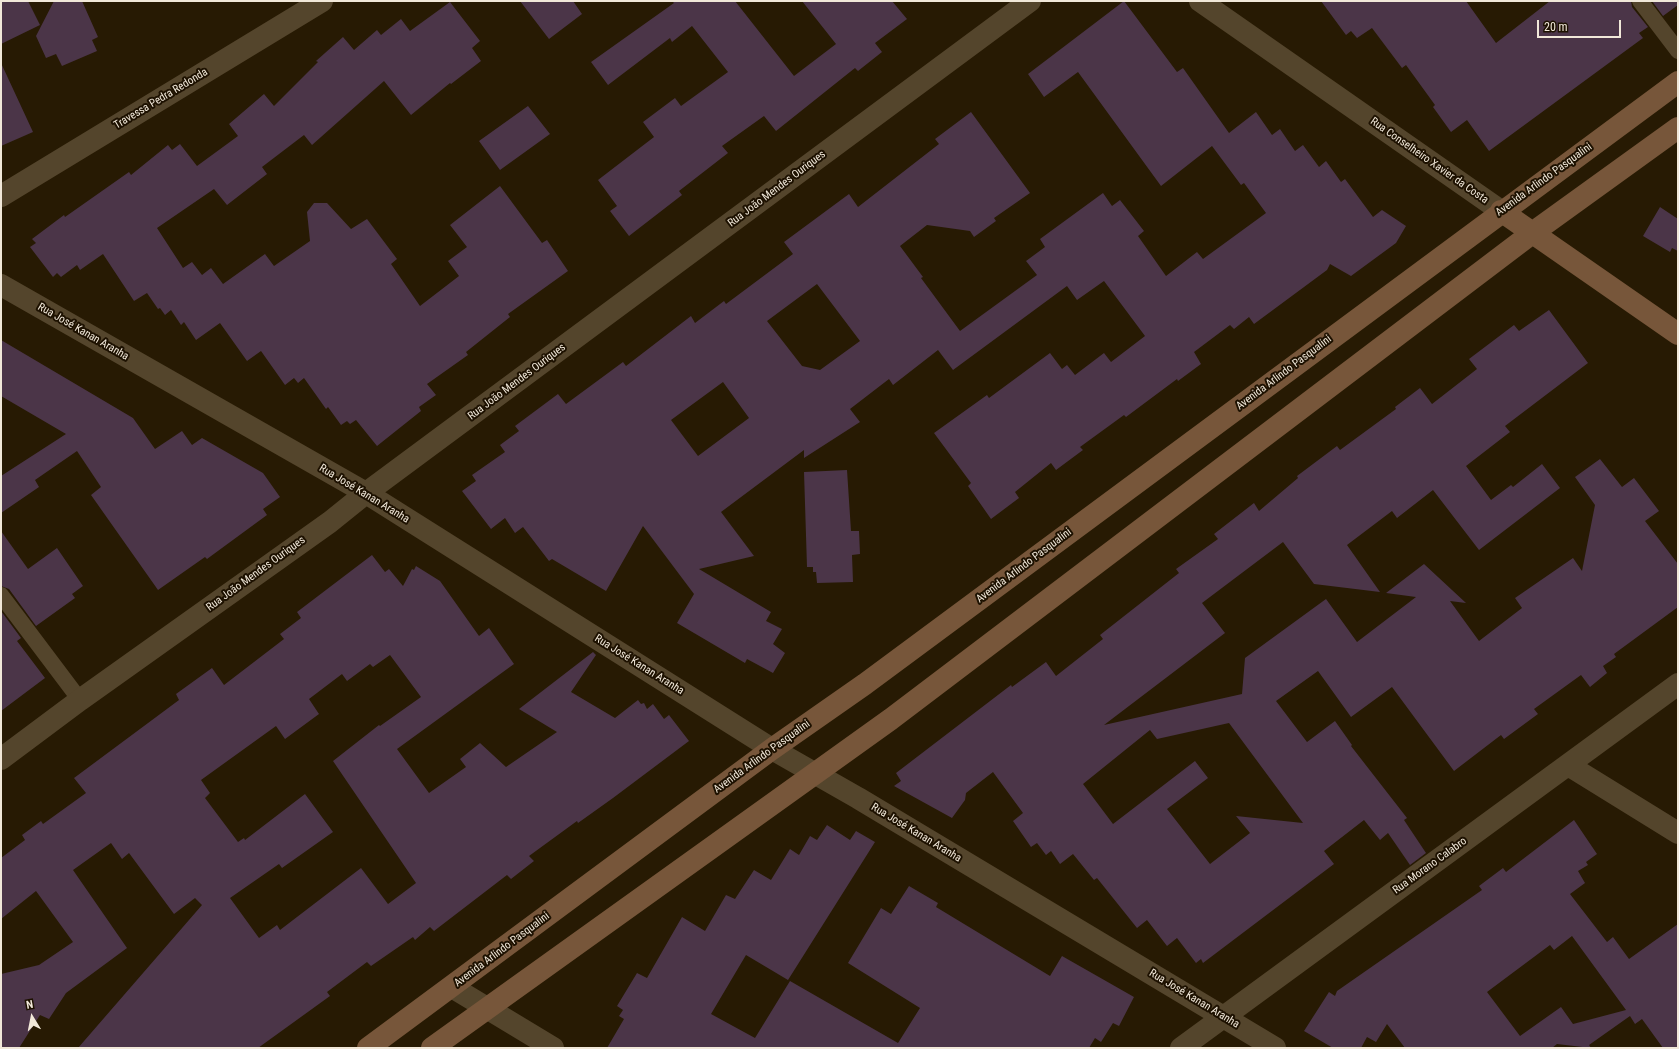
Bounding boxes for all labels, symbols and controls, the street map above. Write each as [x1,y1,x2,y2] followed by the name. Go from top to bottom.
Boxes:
[1539,12,1623,38] scale bar
[1544,20,1568,34] text: 20 m
[112,66,210,132] street label: Travessa Pedra Redonda
[1367,115,1491,207] street label: Rua Conselheiro Xavier da Costa
[1493,141,1595,219] street label: Avenida Arlindo Pasqualini
[726,148,828,230] street label: Rua João Mendes Ouriques
[35,301,131,363] street label: Rua José Kanan Aranha
[1234,333,1334,413] street label: Avenida Arlindo Pasqualini
[466,341,568,423] street label: Rua João Mendes Ouriques
[317,462,411,526] street label: Rua José Kanan Aranha
[974,526,1074,606] street label: Avenida Arlindo Pasqualini
[204,534,308,614] street label: Rua João Mendes Ouriques
[592,632,686,698] street label: Rua José Kanan Aranha
[711,718,813,796] street label: Avenida Arlindo Pasqualini
[869,801,963,865] street label: Rua José Kanan Aranha
[1391,835,1469,897] street label: Rua Morano Calabro
[452,910,552,990] street label: Avenida Arlindo Pasqualini
[1147,967,1241,1031] street label: Rua José Kanan Aranha
[12,997,52,1037] north arrow
[25,998,34,1012] text: N

